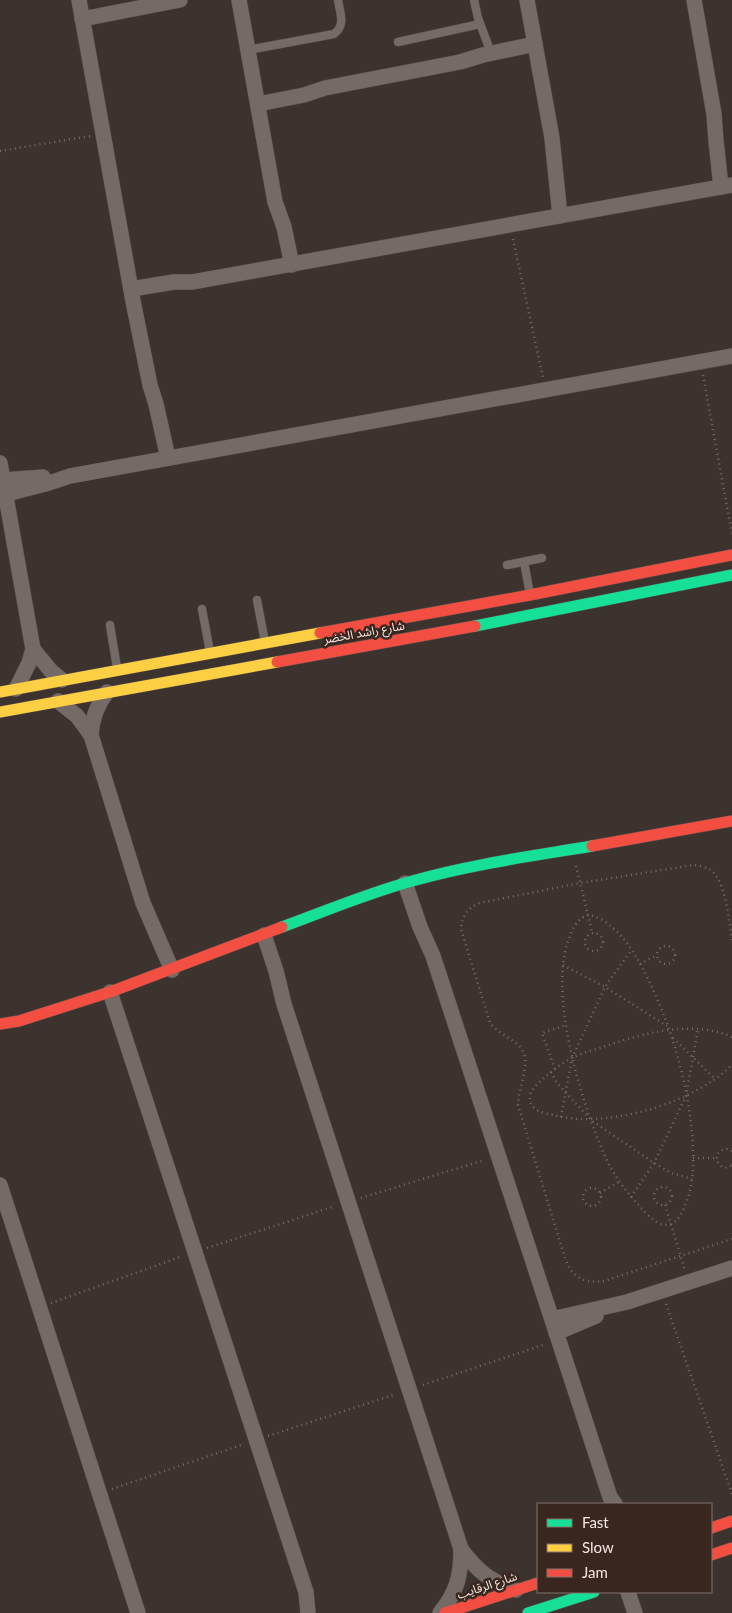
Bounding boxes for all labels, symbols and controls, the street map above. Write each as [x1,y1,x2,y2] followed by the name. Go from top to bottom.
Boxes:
[321,617,406,649] street label: شارع راشد الخضر
[537,1503,712,1593] legend
[582,1513,609,1531] text: Fast
[582,1538,614,1556] text: Slow
[582,1563,608,1581] text: Jam
[455,1568,520,1604] street label: شارع الرقايب

